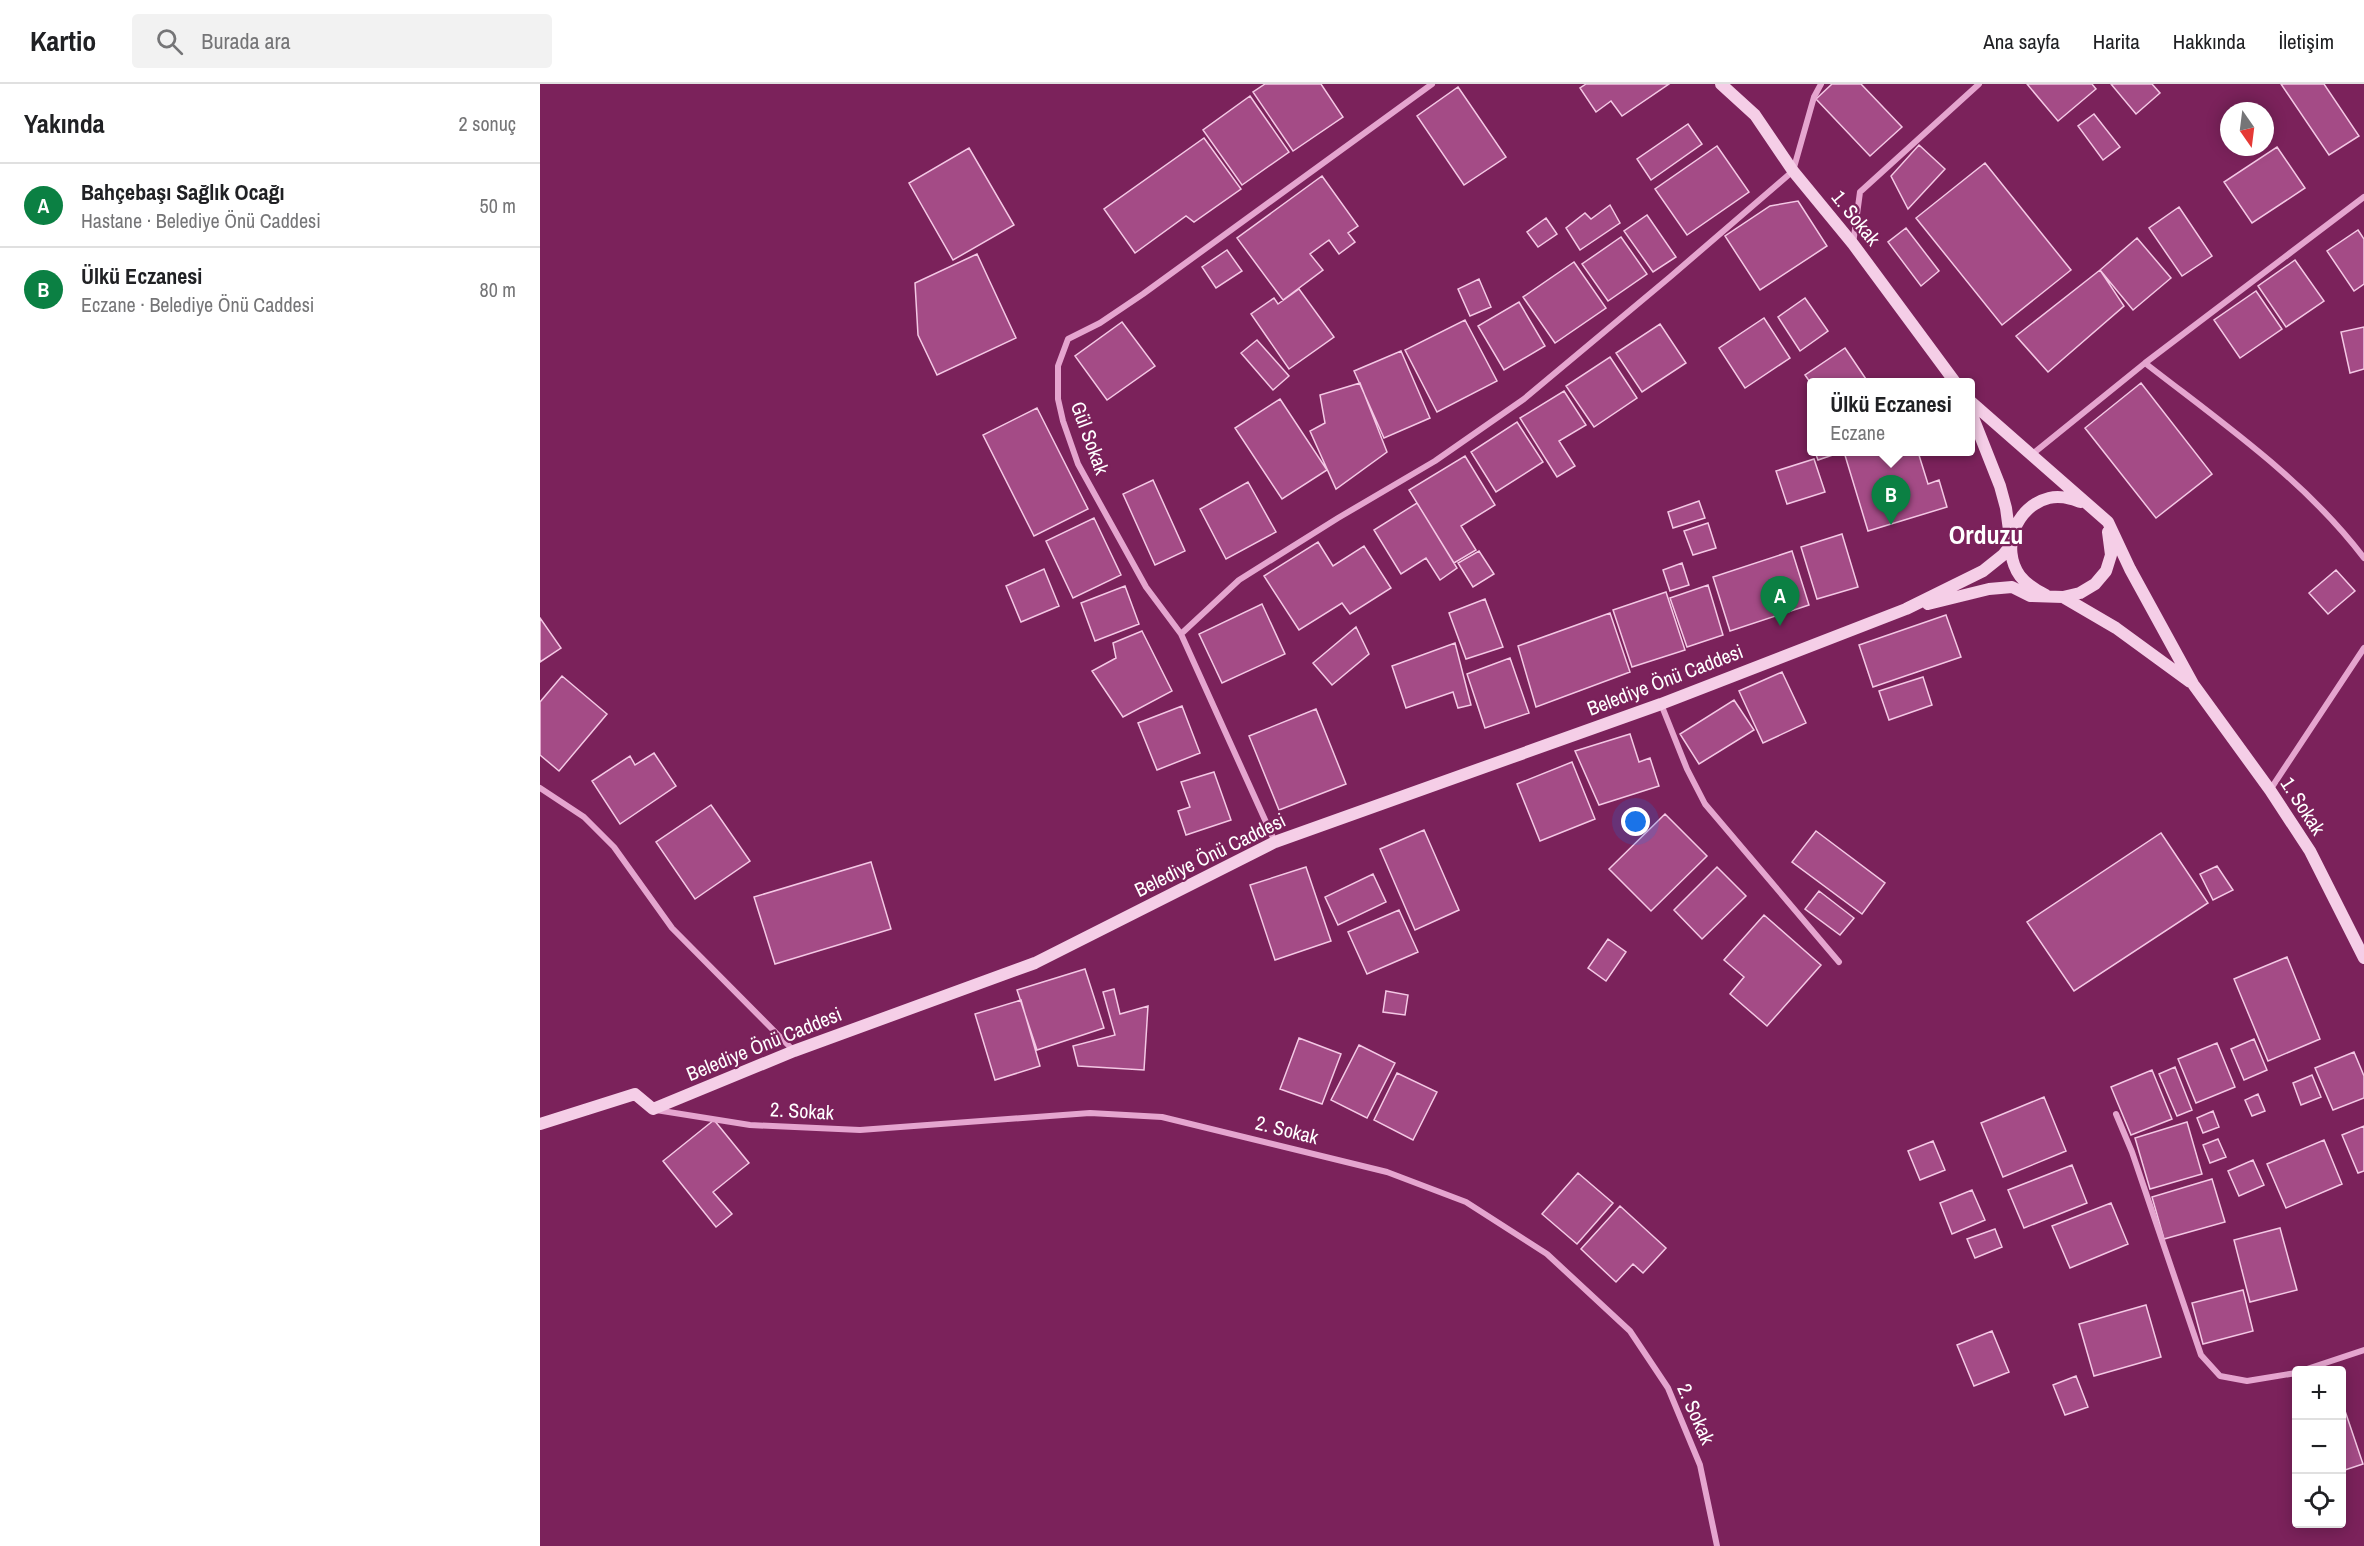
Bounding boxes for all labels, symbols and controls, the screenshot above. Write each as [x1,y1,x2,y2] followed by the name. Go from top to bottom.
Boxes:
[132,14,552,68] search box
[30,22,96,60] text: Kartio
[153,25,186,58] icon: search
[201,26,291,56] text: Burada ara
[1983,27,2060,56] text: Ana sayfa
[2093,27,2140,56] text: Harita
[2173,27,2245,56] text: Hakkında
[2278,27,2334,56] text: İletişim
[2220,102,2274,156] north arrow
[24,106,105,141] text: Yakında
[459,110,516,137] text: 2 sonuç
[81,177,285,207] text: Bahçebaşı Sağlık Ocağı
[1826,184,1887,252] street label: 1. Sokak
[38,192,49,219] text: A
[480,192,516,219] text: 50 m
[81,207,321,234] text: Hastane · Belediye Önü Caddesi
[81,261,202,291] text: Ülkü Eczanesi
[38,276,49,303] text: B
[480,276,516,303] text: 80 m
[81,291,314,318] text: Eczane · Belediye Önü Caddesi
[1807,378,1975,456] popup
[1830,389,1952,419] text: Ülkü Eczanesi
[1065,398,1116,479] street label: Gül Sokak
[1830,419,1885,446] text: Eczane
[1872,476,1910,525] pin: B
[1949,517,2023,552] district label: Orduzu
[1760,576,1800,626] pin: A
[1583,637,1747,722] street label: Belediye Önü Caddesi
[2275,772,2333,841] street label: 1. Sokak
[1130,806,1290,903] street label: Belediye Önü Caddesi
[1621,807,1650,836] your location
[682,1000,845,1087] street label: Belediye Önü Caddesi
[769,1095,835,1126] street label: 2. Sokak
[1253,1109,1322,1151] street label: 2. Sokak
[2292,1366,2346,1528] map controls
[2292,1366,2346,1420] button: +
[1671,1379,1722,1449] street label: 2. Sokak
[2292,1420,2346,1474] button: −
[2292,1474,2346,1528] button: locate

